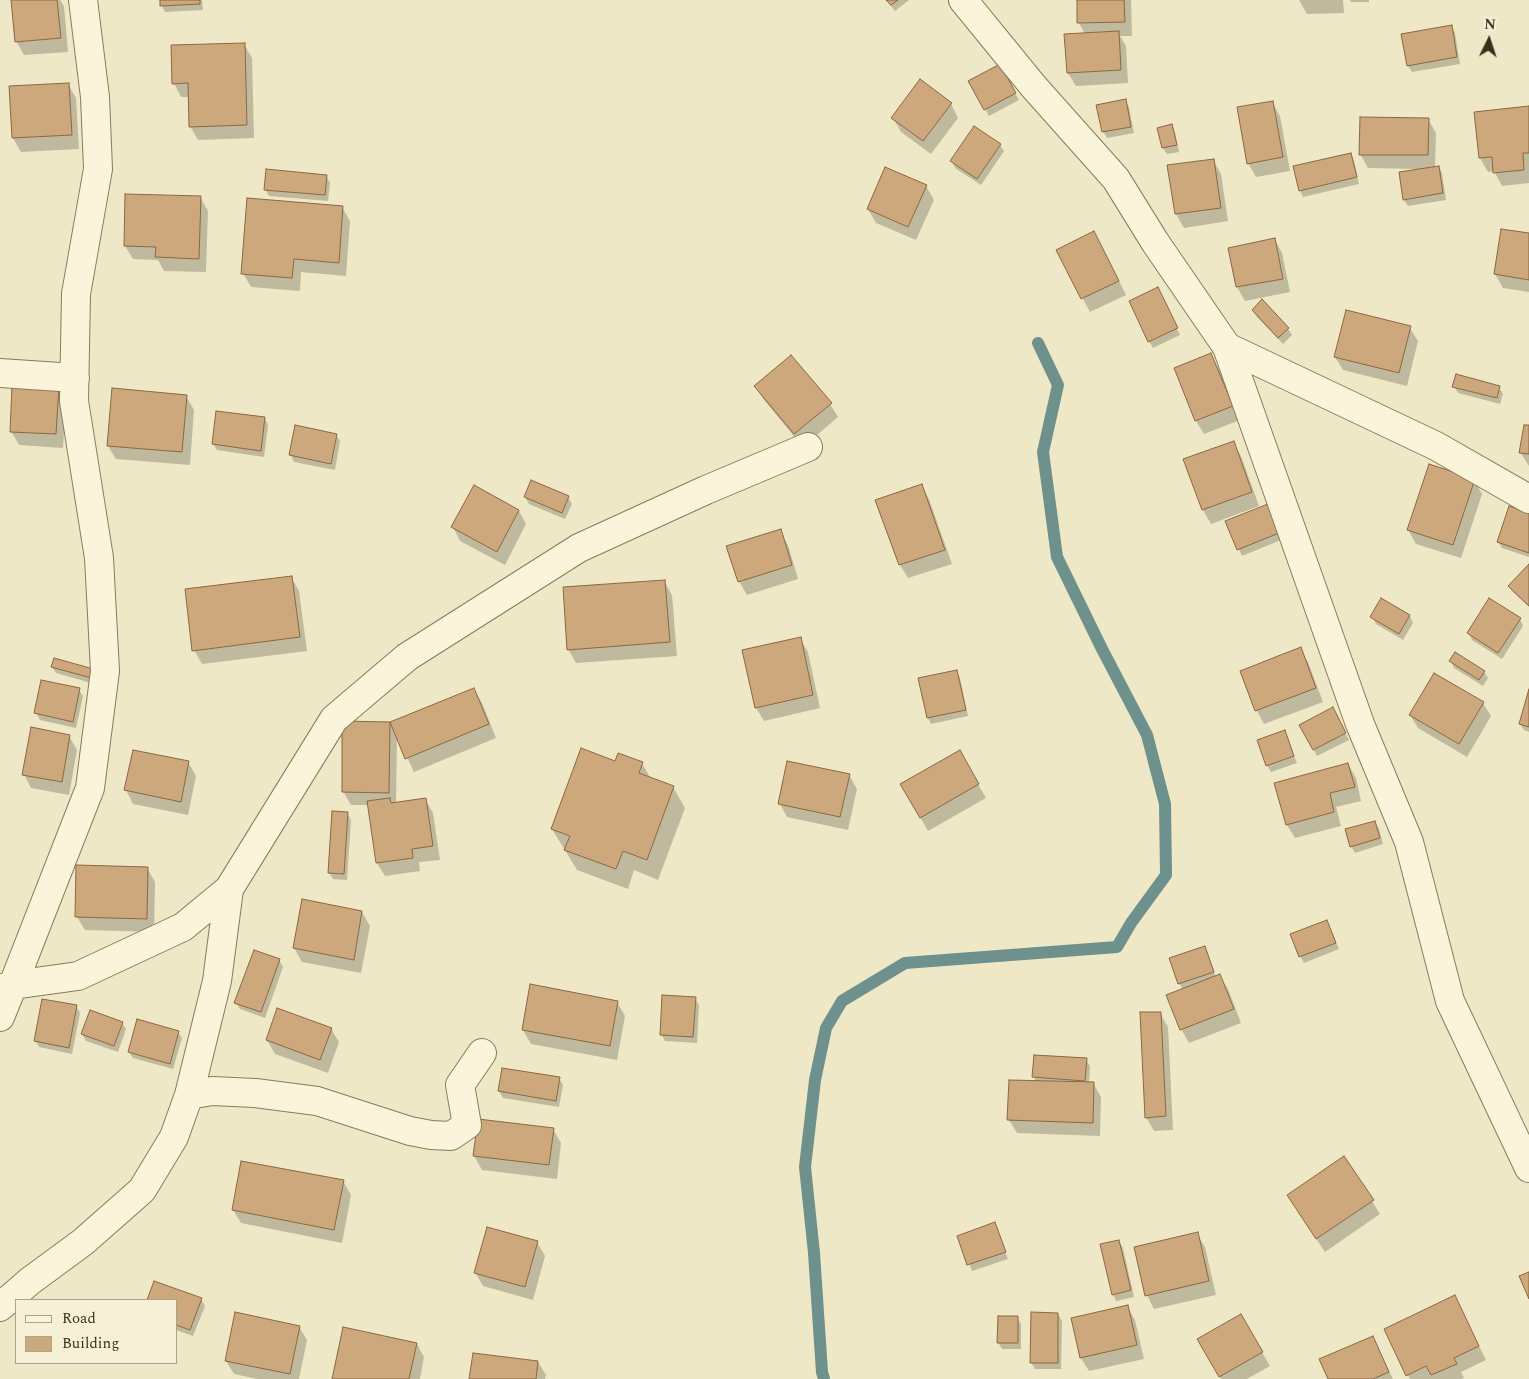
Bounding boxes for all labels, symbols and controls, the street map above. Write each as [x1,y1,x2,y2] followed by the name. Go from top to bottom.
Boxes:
[1484,14,1497,35] text: N
[1464,15,1514,65] north arrow
[15,1299,178,1364] legend
[62,1307,96,1330] text: Road
[62,1332,119,1355] text: Building

